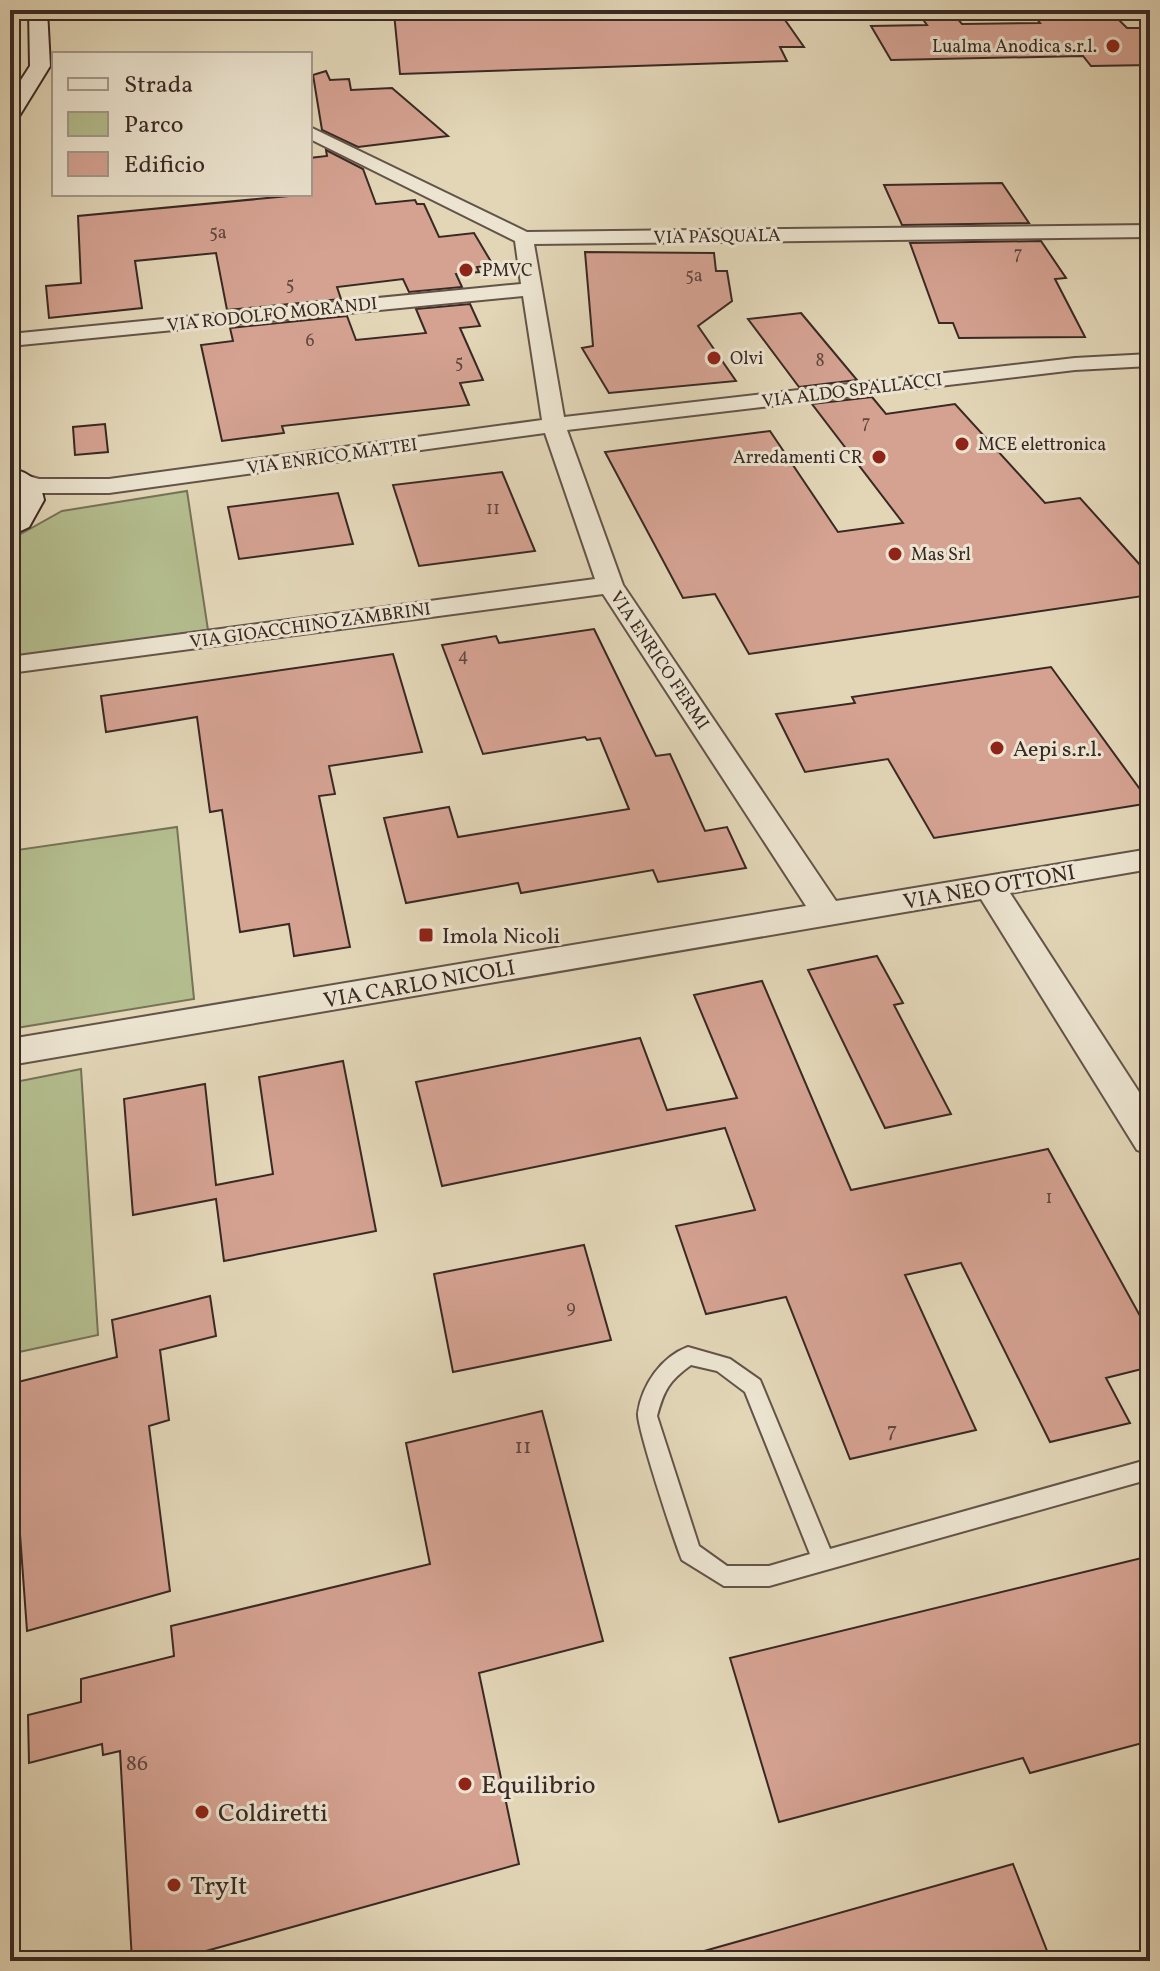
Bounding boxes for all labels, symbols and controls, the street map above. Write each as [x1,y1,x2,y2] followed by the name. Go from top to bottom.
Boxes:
[932,35,1097,60] place label: Lualma Anodica s.r.l.
[1104,37,1122,55] marker: Lualma Anodica s.r.l.
[52,52,312,196] legend
[124,69,193,103] text: Strada
[124,109,183,143] text: Parco
[124,149,205,183] text: Edificio
[209,221,227,246] house number: 5a
[653,224,781,251] street label: VIA PASQUALA
[1014,242,1022,267] house number: 7
[482,259,533,284] place label: PMVC
[457,261,475,279] marker: PMVC
[685,264,703,289] house number: 5a
[286,273,294,298] house number: 5
[166,292,379,339] street label: VIA RODOLFO MORANDI
[305,329,315,354] house number: 6
[730,347,763,372] place label: Olvi
[705,349,723,367] marker: Olvi
[815,349,825,374] house number: 8
[455,351,463,376] house number: 5
[760,368,944,415] street label: VIA ALDO SPALLACCI
[862,411,870,436] house number: 7
[245,433,419,482] street label: VIA ENRICO MATTEI
[978,433,1106,458] place label: MCE elettronica
[953,435,971,453] marker: MCE elettronica
[733,446,863,471] place label: Arredamenti CR
[870,448,888,466] marker: Arredamenti CR
[486,497,500,522] house number: 11
[911,543,971,568] place label: Mas Srl
[886,545,904,563] marker: Mas Srl
[603,587,715,735] street label: VIA ENRICO FERMI
[188,597,432,656] street label: VIA GIOACCHINO ZAMBRINI
[458,644,468,669] house number: 4
[1013,735,1102,766] place label: Aepi s.r.l.
[988,739,1006,757] marker: Aepi s.r.l.
[901,858,1078,919] street label: VIA NEO OTTONI
[442,922,560,953] place label: Imola Nicoli
[417,926,435,944] marker: Imola Nicoli
[321,953,518,1018] street label: VIA CARLO NICOLI
[1046,1186,1052,1211] house number: 1
[566,1296,576,1321] house number: 9
[887,1416,897,1447] house number: 7
[514,1432,532,1463] house number: 11
[126,1749,148,1780] house number: 86
[481,1768,596,1804] place label: Equilibrio
[456,1775,474,1793] marker: Equilibrio
[218,1796,328,1832] place label: Coldiretti
[193,1803,211,1821] marker: Coldiretti
[190,1869,247,1905] place label: TryIt
[165,1876,183,1894] marker: TryIt

